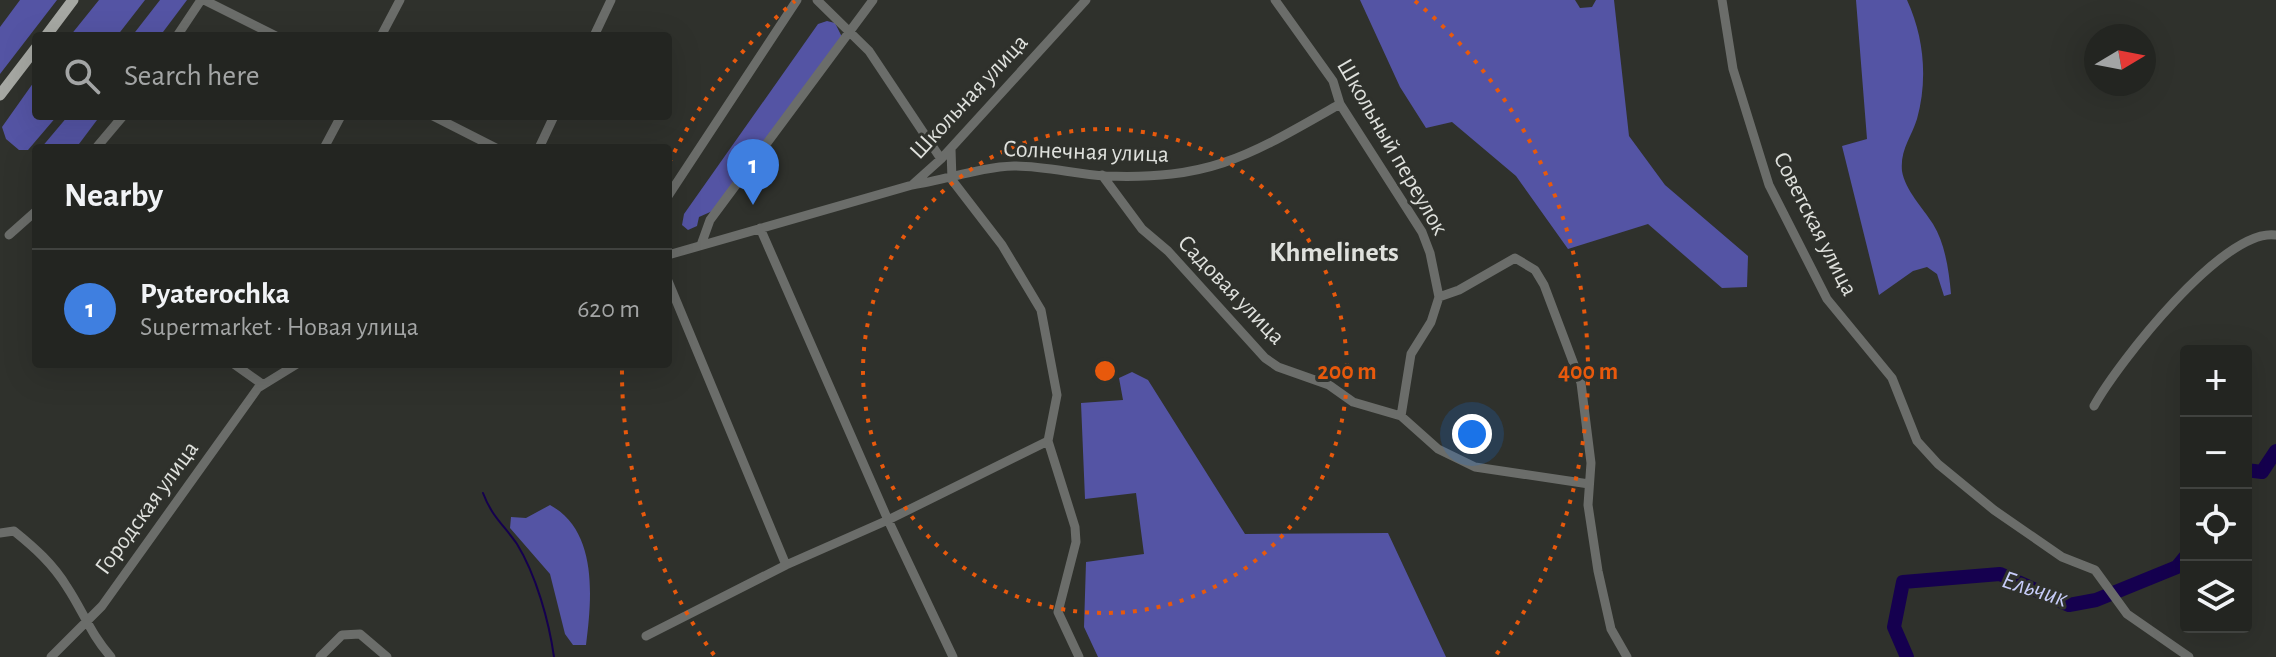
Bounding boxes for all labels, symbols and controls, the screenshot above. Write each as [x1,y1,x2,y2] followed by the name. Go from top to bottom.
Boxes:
[2084,24,2156,96] north arrow
[905,30,1033,164] street label: Школьная улица
[32,32,672,120] search box
[60,54,104,98] icon: search
[1332,55,1452,239] street label: Школьный переулок
[124,61,260,91] text: Search here
[1003,137,1169,167] street label: Солнечная улица
[727,139,779,205] pin: 1
[1768,148,1862,300] street label: Советская улица
[64,179,163,213] text: Nearby
[1173,231,1289,349] street label: Садовая улица
[1269,239,1399,267] district label: Khmelinets
[140,279,290,309] text: Pyaterochka
[85,296,95,322] text: 1
[577,296,640,322] text: 620 m
[140,314,419,340] text: Supermarket · Новая улица
[2180,345,2252,633] map controls
[2180,345,2252,417] button: +
[1091,357,1119,385] centre of rings
[1317,360,1377,384] text: 200 m
[1558,360,1618,384] text: 400 m
[1452,414,1492,454] your location
[2180,417,2252,489] button: −
[91,437,203,579] street label: Городская улица
[2180,489,2252,561] button: locate
[2180,561,2252,633] button: layers
[1999,566,2071,612] water label: Ельчик

